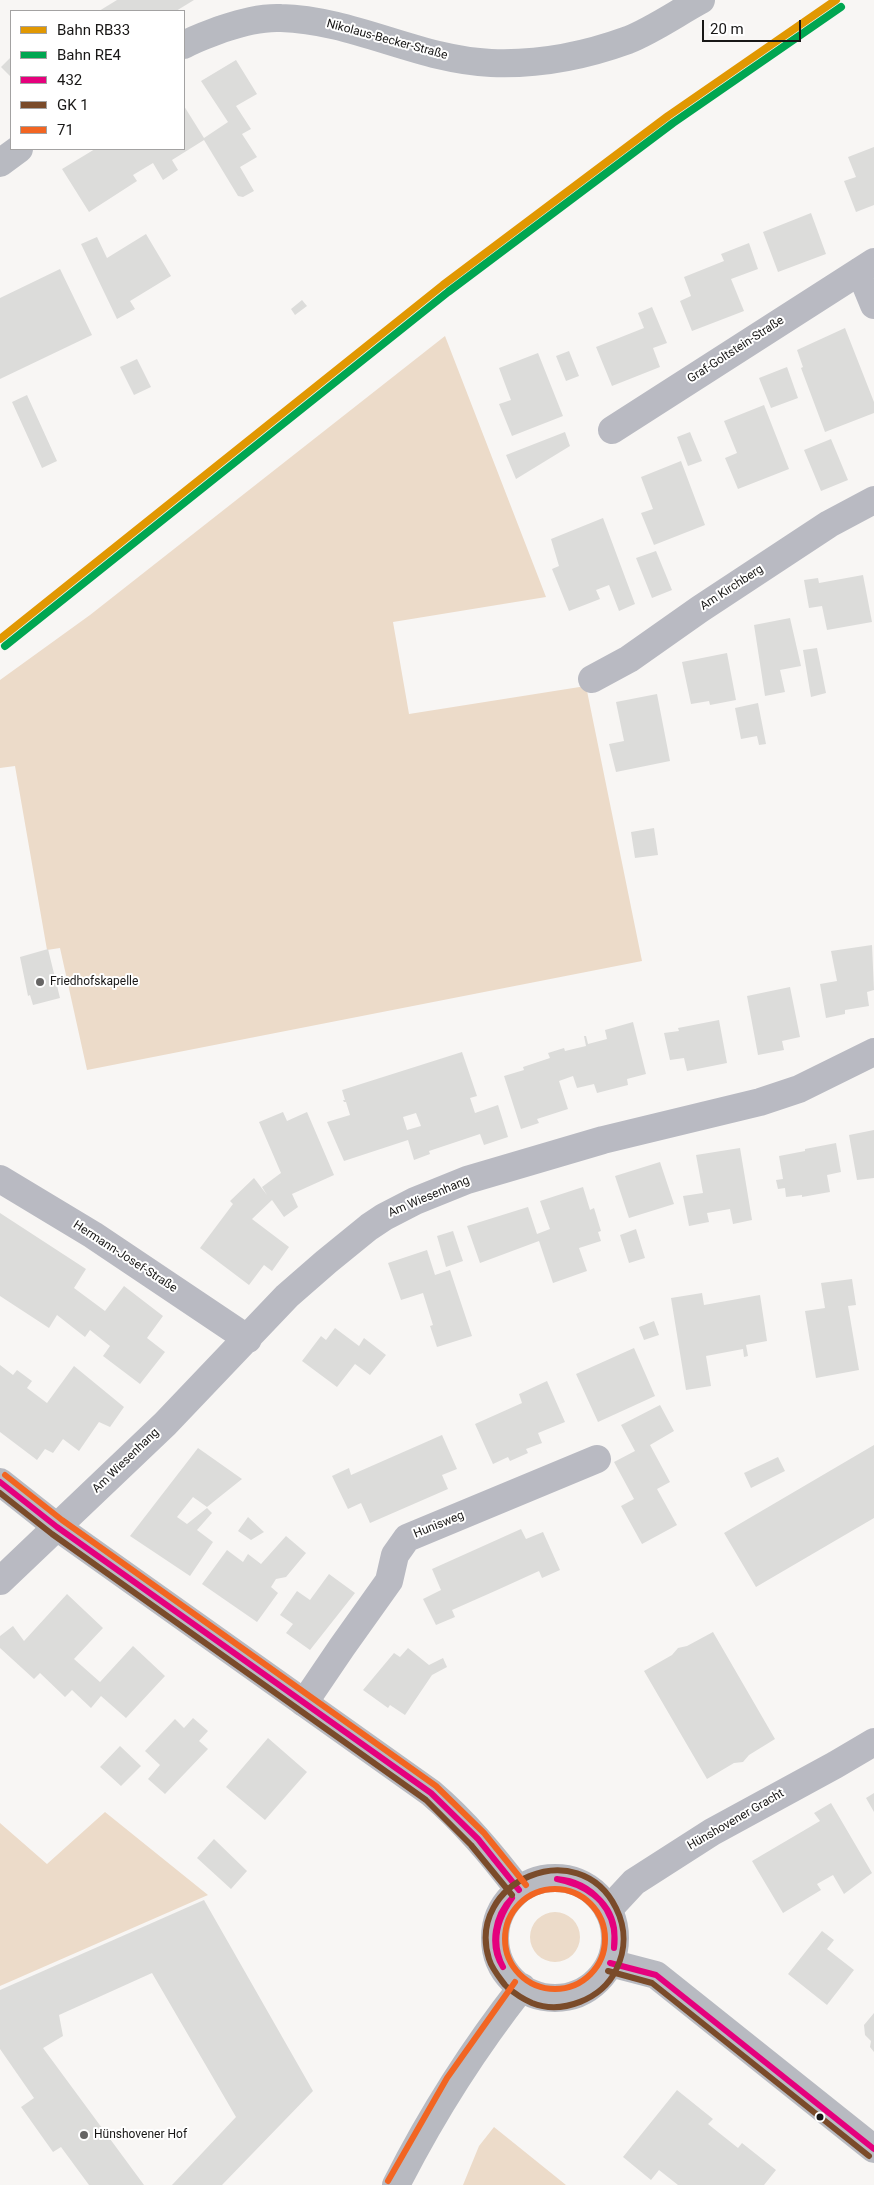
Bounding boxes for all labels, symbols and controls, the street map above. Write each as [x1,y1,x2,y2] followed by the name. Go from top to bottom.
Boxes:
[10,10,185,150] legend
[704,10,803,42] scale bar
[325,17,449,63] street label: Nikolaus-Becker-Straße
[710,20,744,38] text: 20 m
[57,21,130,39] text: Bahn RB33
[57,46,121,64] text: Bahn RE4
[57,71,82,89] text: 432
[57,96,89,114] text: GK 1
[57,121,74,139] text: 71
[685,313,787,387] street label: Graf-Goltstein-Straße
[698,562,766,614] street label: Am Kirchberg
[50,975,138,989] place label: Friedhofskapelle
[34,976,46,988] marker: Friedhofskapelle
[386,1173,472,1221] street label: Am Wiesenhang
[70,1218,180,1296] street label: Hermann-Josef-Straße
[90,1426,162,1496] street label: Am Wiesenhang
[412,1508,466,1542] street label: Hunisweg
[685,1787,787,1853] street label: Hünshovener Gracht
[815,2112,825,2122] unlabelled marker
[94,2128,187,2142] place label: Hünshovener Hof
[78,2129,90,2141] marker: Hünshovener Hof

